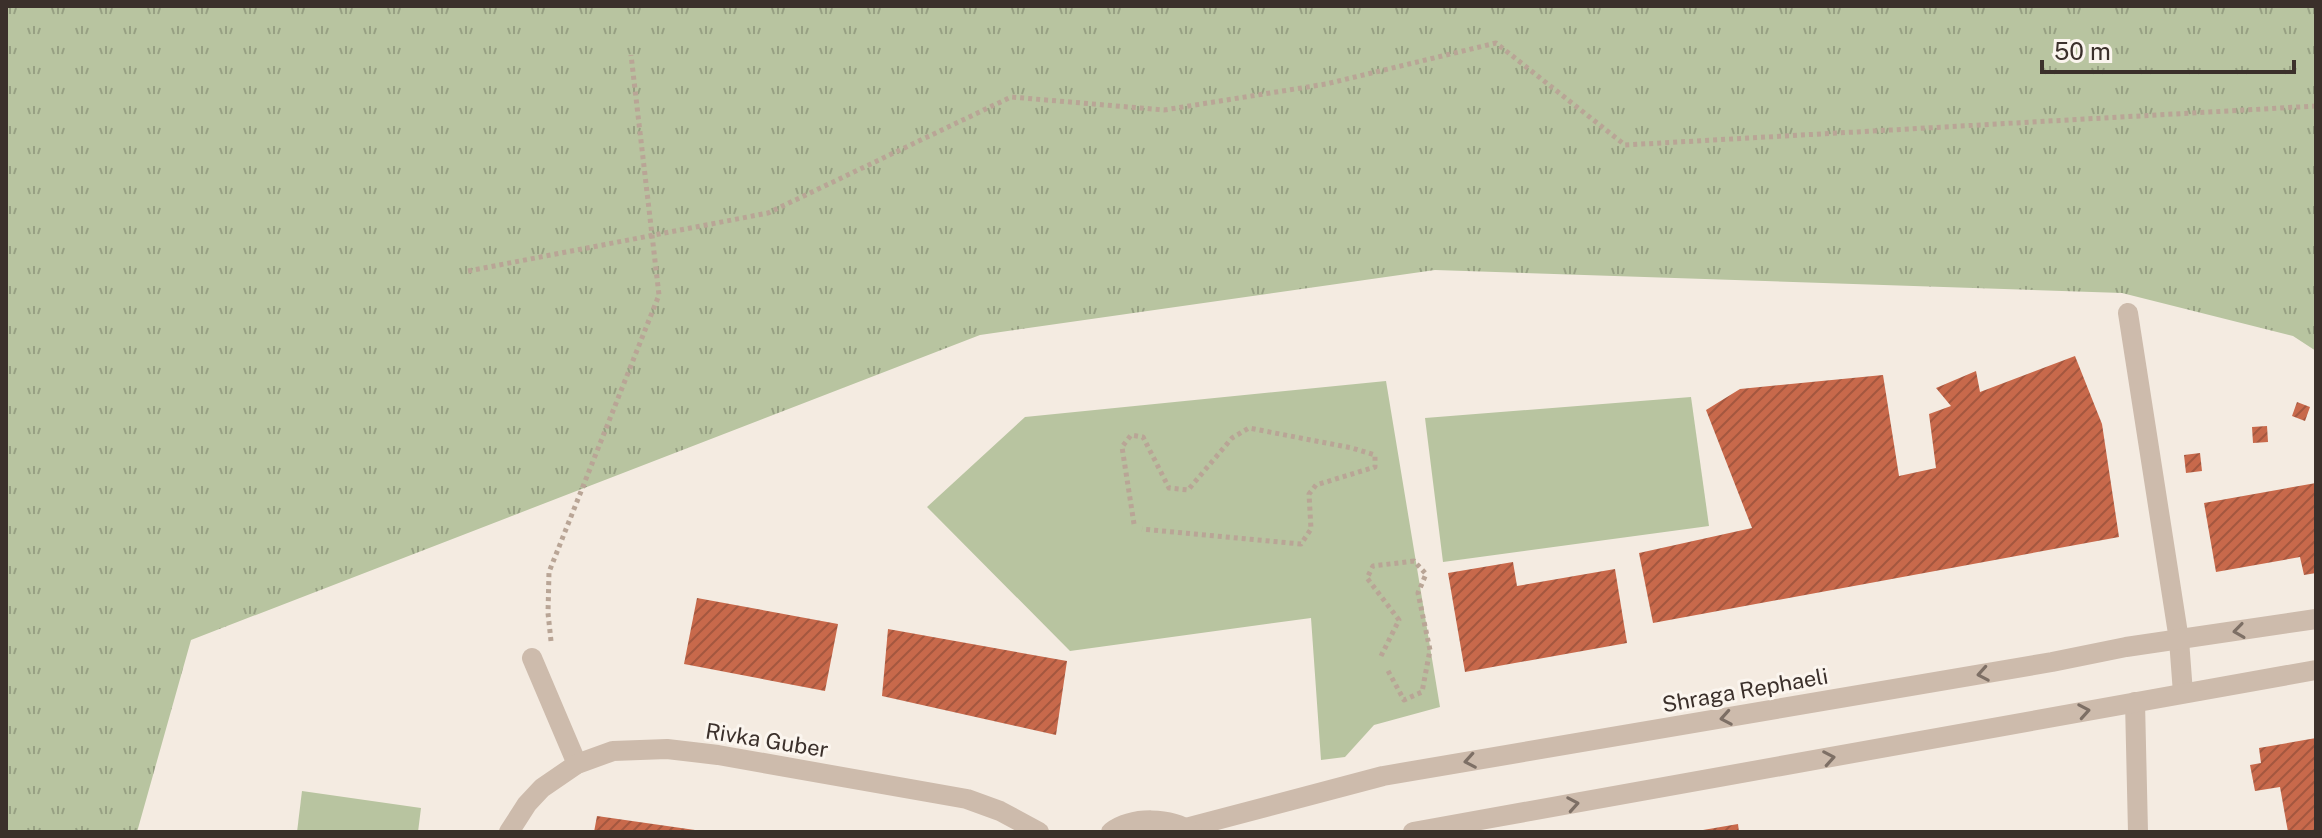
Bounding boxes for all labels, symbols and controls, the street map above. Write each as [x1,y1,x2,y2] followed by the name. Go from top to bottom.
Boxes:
[2042,24,2294,74] scale bar
[2054,37,2111,65] text: 50 m
[2232,622,2246,639] one-way arrow
[1660,663,1830,717] street label: Shraga Rephaeli
[1976,665,1989,682] one-way arrow
[2077,703,2091,720] one-way arrow
[1719,708,1733,725] one-way arrow
[704,717,830,763] street label: Rivka Guber
[1822,750,1835,767] one-way arrow
[1463,752,1477,769] one-way arrow
[1566,796,1579,813] one-way arrow

